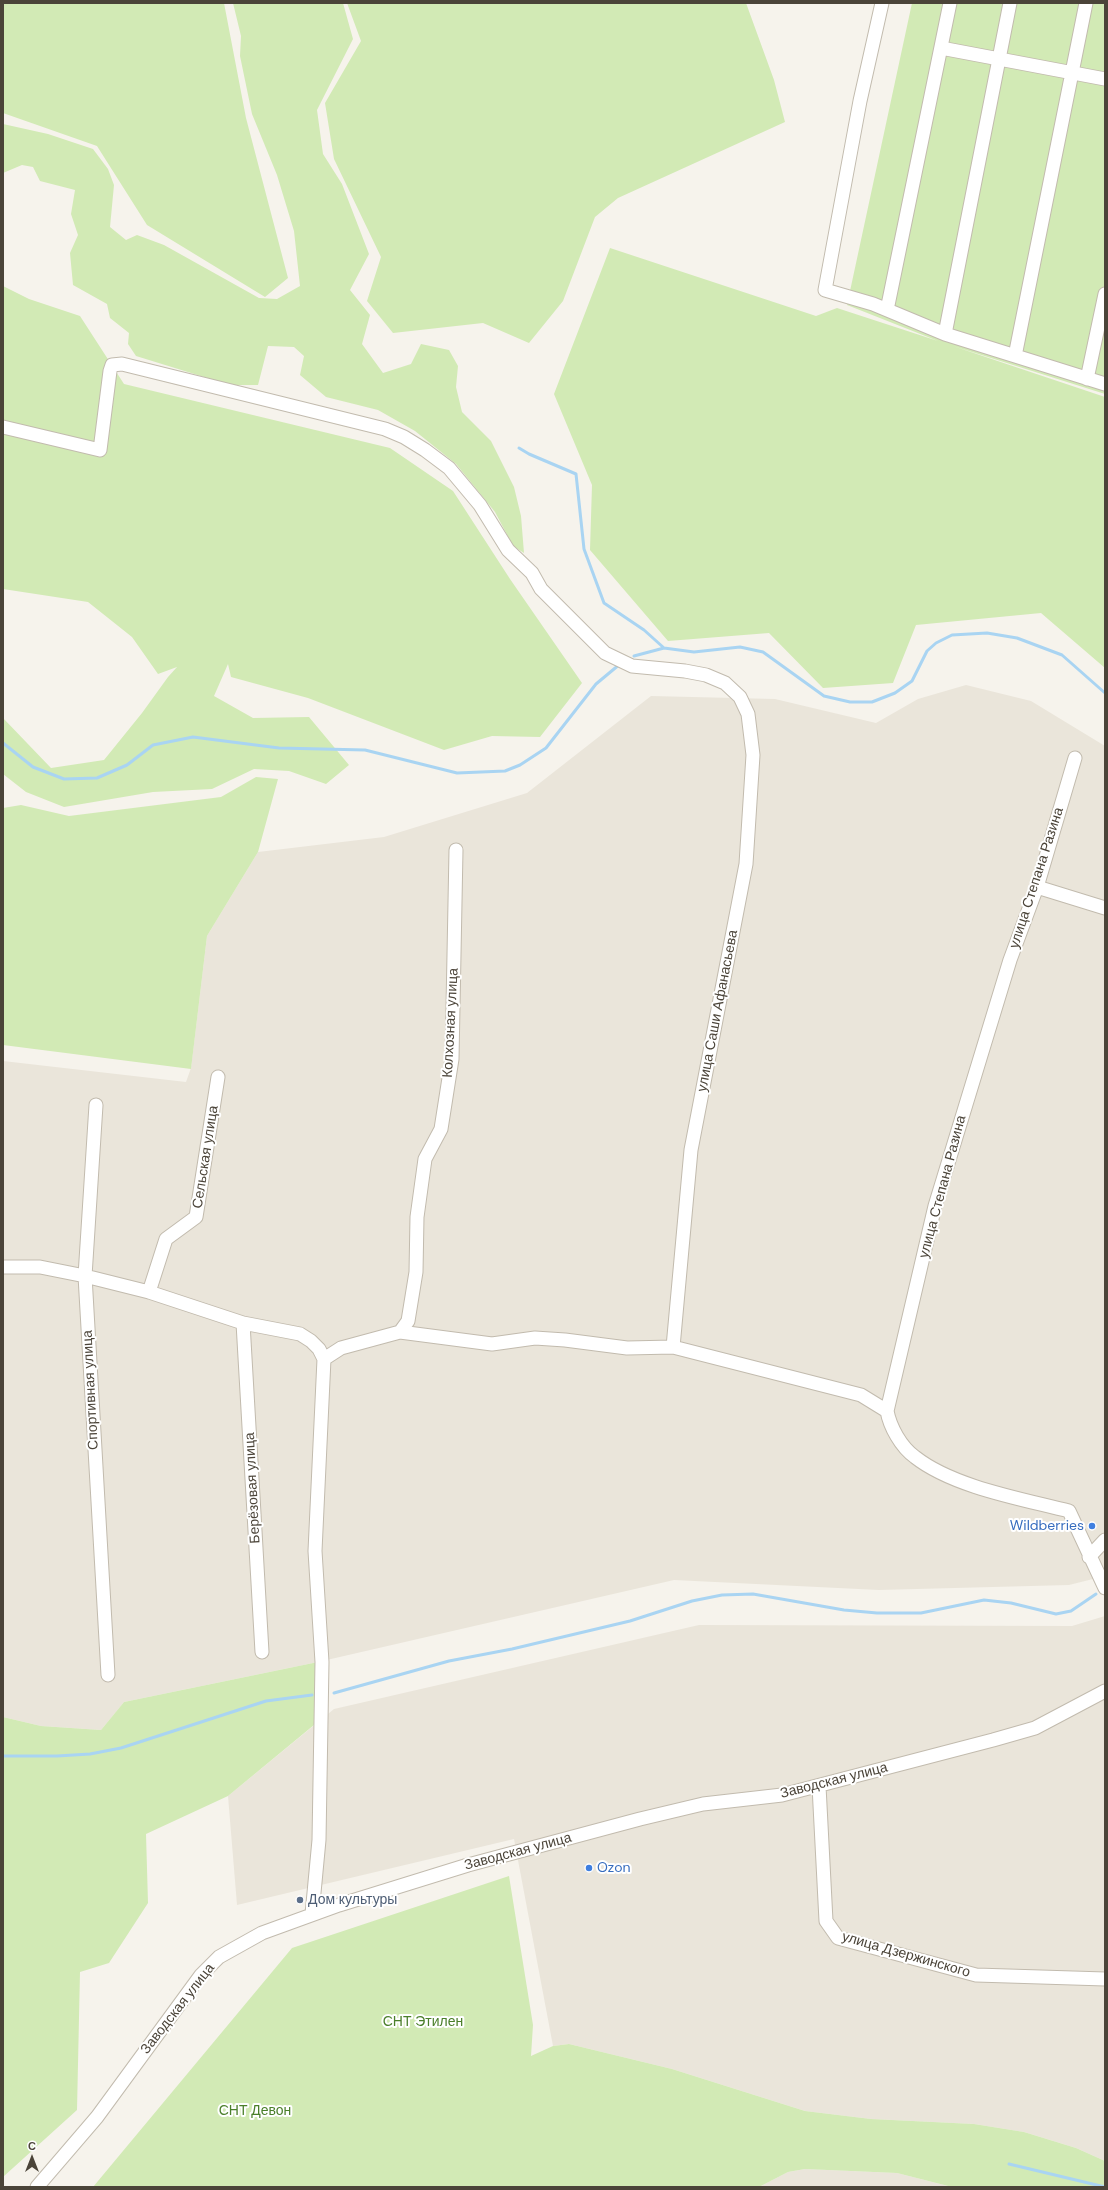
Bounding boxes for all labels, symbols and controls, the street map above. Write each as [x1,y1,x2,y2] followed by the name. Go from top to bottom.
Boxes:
[1006,805,1068,951] street label: улица Степана Разина
[694,929,742,1093] street label: улица Саши Афанасьева
[440,968,462,1078] street label: Колхозная улица
[190,1104,222,1210] street label: Сельская улица
[916,1114,970,1260] street label: улица Степана Разина
[79,1330,103,1450] street label: Спортивная улица
[242,1432,264,1544] street label: Берёзовая улица
[1010,1518,1084,1534] place label: Wildberries
[1087,1521,1097,1531] marker: Wildberries
[779,1760,889,1802] street label: Заводская улица
[463,1830,573,1874] street label: Заводская улица
[597,1860,631,1876] place label: Ozon
[584,1863,594,1873] marker: Ozon
[308,1892,397,1908] place label: Дом культуры
[295,1895,305,1905] marker: Дом культуры
[840,1929,972,1981] street label: улица Дзержинского
[137,1960,219,2058] street label: Заводская улица
[383,2014,463,2030] park label: СНТ Этилен
[219,2103,291,2119] park label: СНТ Девон
[12,2138,52,2178] north arrow
[28,2139,36,2153] text: С

